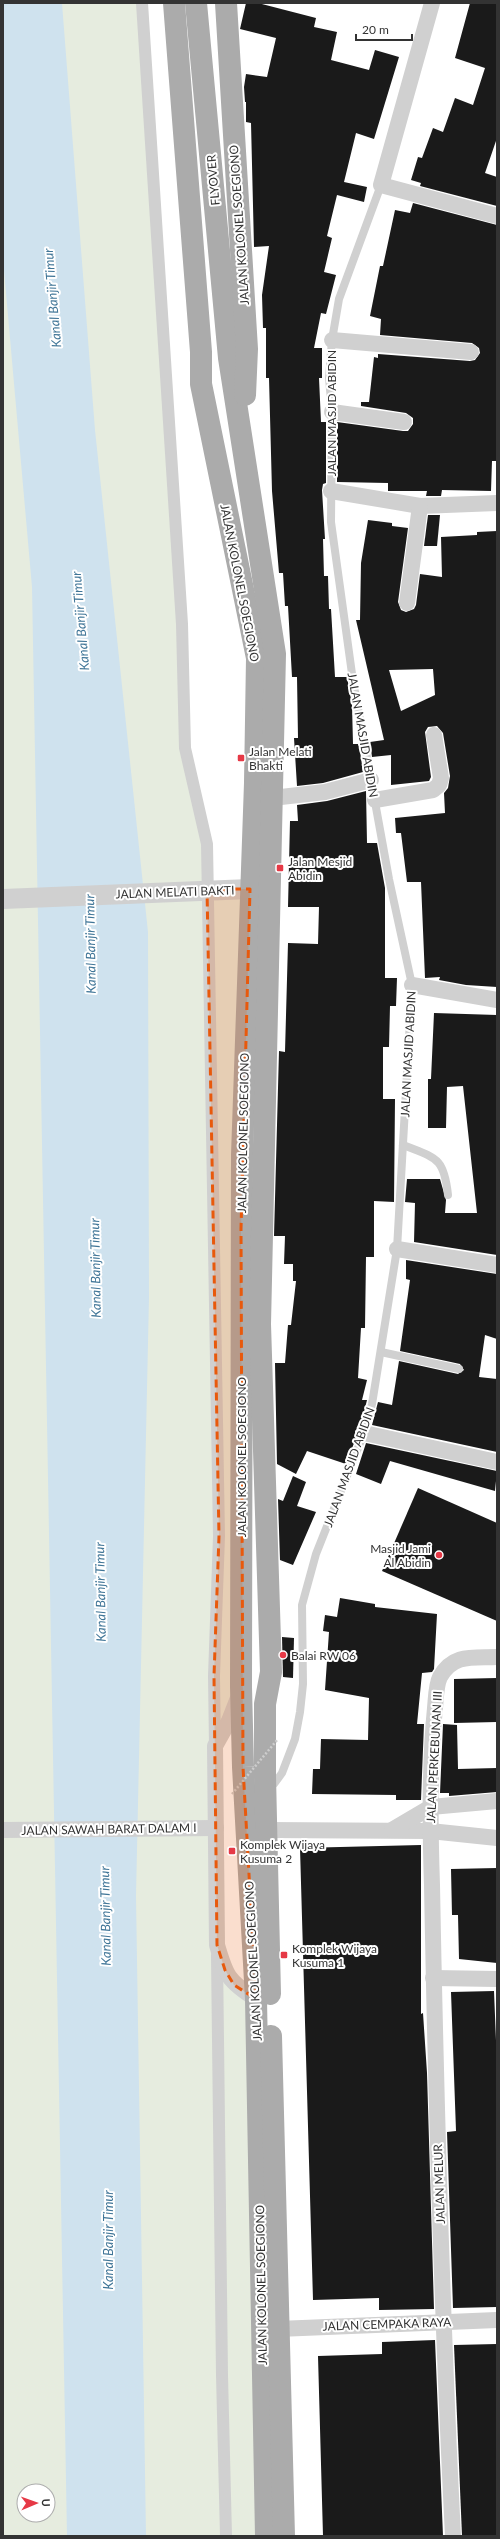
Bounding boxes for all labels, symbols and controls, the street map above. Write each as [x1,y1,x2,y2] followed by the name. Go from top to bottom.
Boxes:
[356,16,412,42] scale bar
[362,22,389,37] text: 20 m
[226,144,252,305] street label: JALAN KOLONEL SOEGIONO
[203,154,223,206] street label: FLYOVER
[40,247,64,348] water label: Kanal Banjir Timur
[324,350,339,476] street label: JALAN MASJID ABIDIN
[217,503,263,664] street label: JALAN KOLONEL SOEGIONO
[68,570,92,671] water label: Kanal Banjir Timur
[345,671,381,799] street label: JALAN MASJID ABIDIN
[249,744,312,773] place label: Jalan Melati Bhakti
[236,753,246,763] marker: Jalan Melati Bhakti
[288,854,352,883] place label: Jalan Mesjid Abidin
[275,863,285,873] marker: Jalan Mesjid Abidin
[115,882,235,902] street label: JALAN MELATI BAKTI
[81,894,99,994] water label: Kanal Banjir Timur
[397,990,419,1118] street label: JALAN MASJID ABIDIN
[234,1052,252,1213] street label: JALAN KOLONEL SOEGIONO
[86,1218,104,1318] water label: Kanal Banjir Timur
[234,1376,249,1537] street label: JALAN KOLONEL SOEGIONO
[320,1405,378,1529] street label: JALAN MASJID ABIDIN
[370,1541,431,1570] place label: Masjid Jami Al Abidin
[91,1542,109,1642] water label: Kanal Banjir Timur
[434,1550,444,1560] marker: Masjid Jami Al Abidin
[291,1648,356,1663] place label: Balai RW 06
[278,1650,288,1660] marker: Balai RW 06
[423,1691,445,1823] street label: JALAN PERKEBUNAN III
[21,1820,197,1838] street label: JALAN SAWAH BARAT DALAM I
[240,1837,325,1866] place label: Komplek Wijaya Kusuma 2
[227,1846,237,1856] marker: Komplek Wijaya Kusuma 2
[96,1866,114,1966] water label: Kanal Banjir Timur
[241,1880,265,2041] street label: JALAN KOLONEL SOEGIONO
[292,1941,377,1970] place label: Komplek Wijaya Kusuma 1
[279,1950,289,1960] marker: Komplek Wijaya Kusuma 1
[430,2143,448,2224] street label: JALAN MELUR
[100,2190,116,2290] water label: Kanal Banjir Timur
[252,2204,270,2365] street label: JALAN KOLONEL SOEGIONO
[322,2314,452,2334] street label: JALAN CEMPAKA RAYA
[16,2483,56,2523] north arrow
[40,2498,53,2507] text: U

